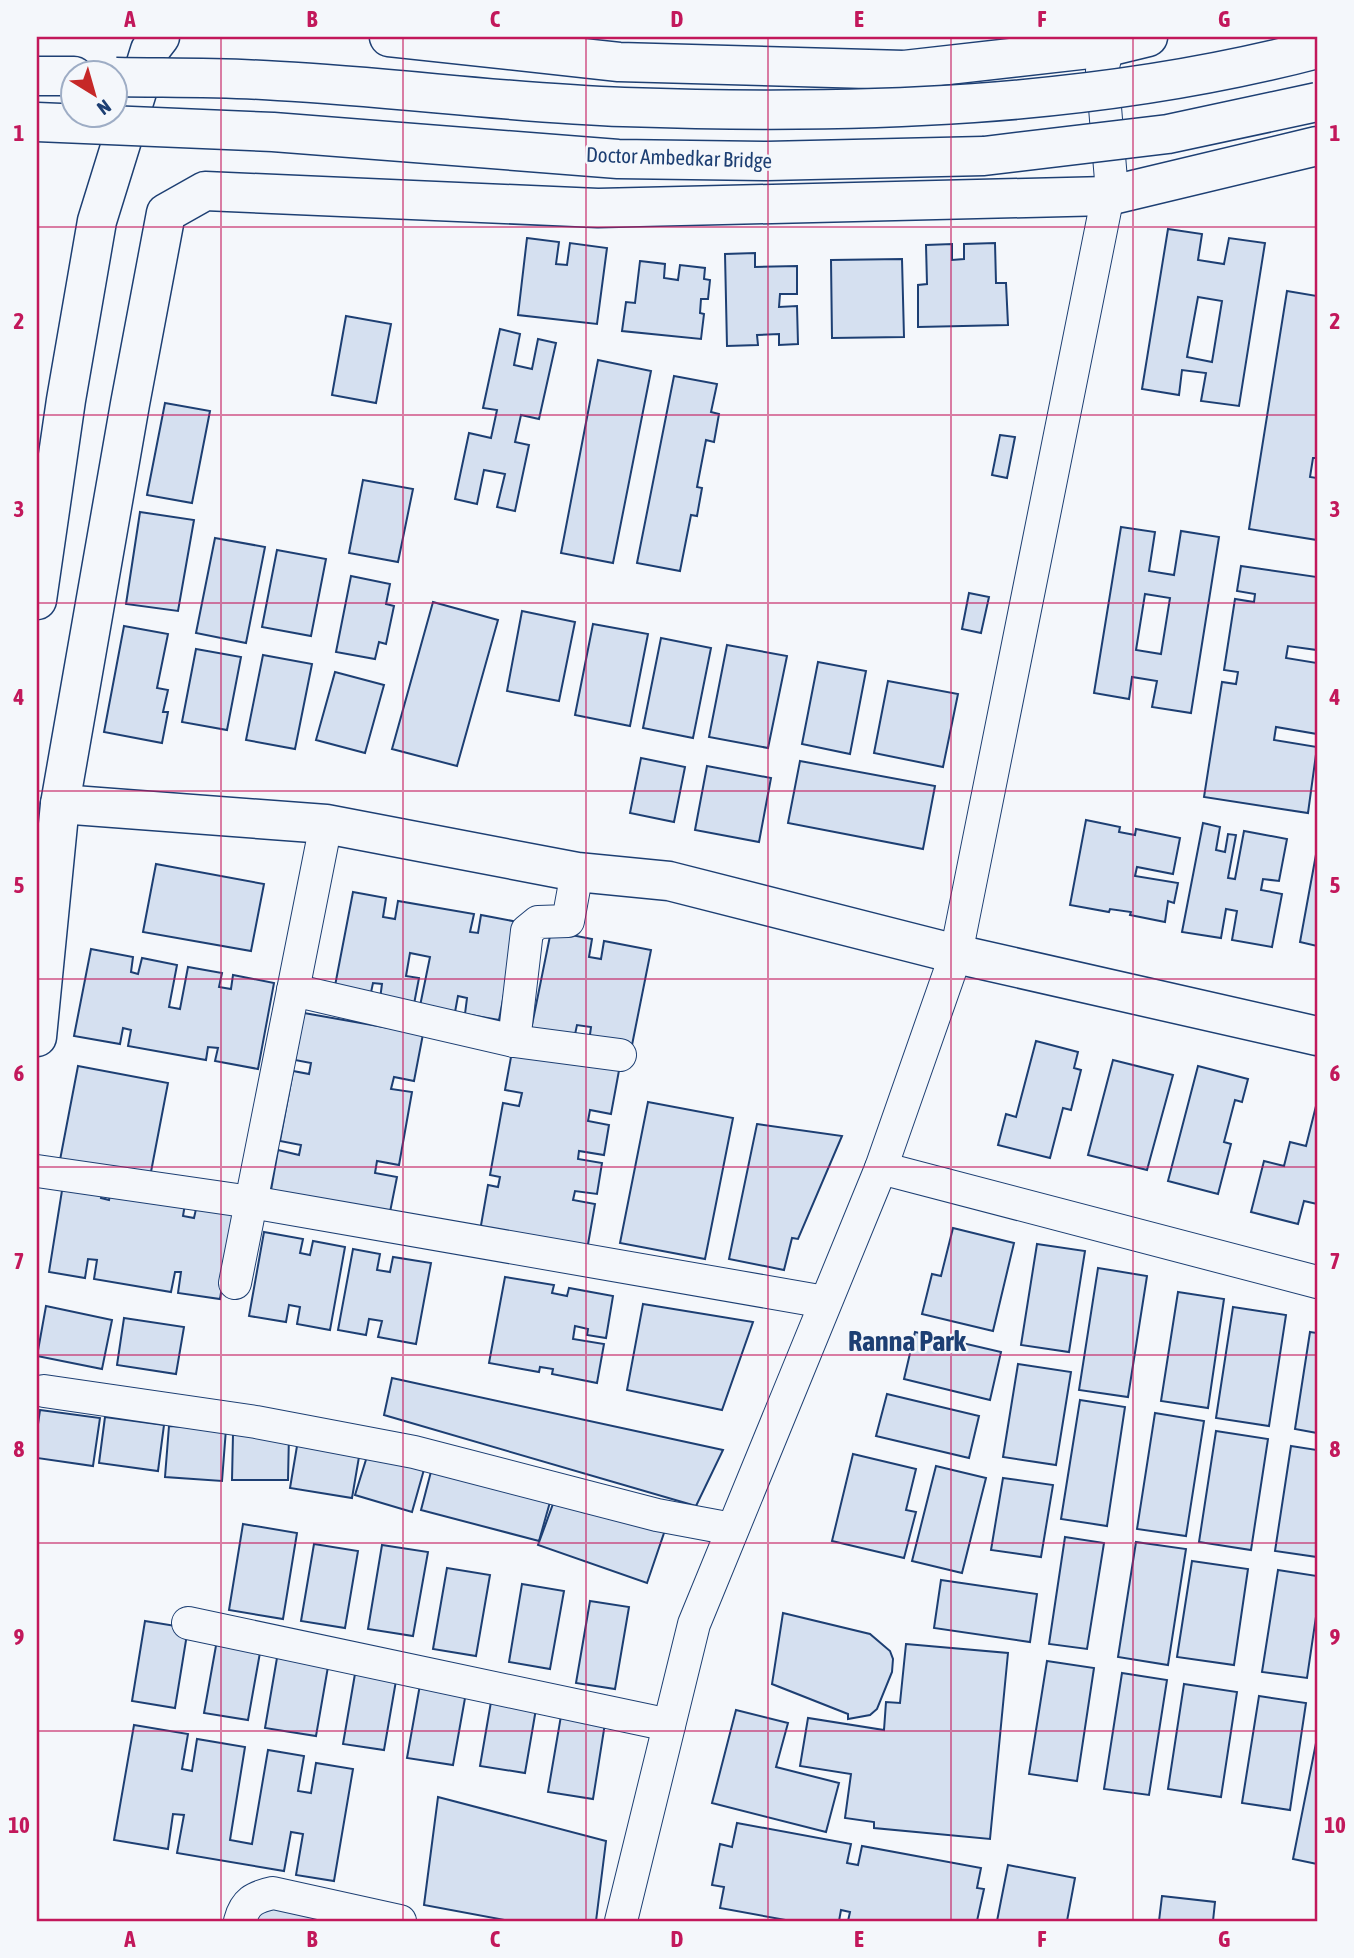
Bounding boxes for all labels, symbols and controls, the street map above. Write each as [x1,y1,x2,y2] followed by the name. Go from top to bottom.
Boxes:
[123,6,136,32] text: A
[307,6,318,32] text: B
[490,6,501,32] text: C
[671,6,684,32] text: D
[854,6,864,32] text: E
[1037,6,1047,32] text: F
[1218,6,1230,32] text: G
[60,60,130,130] north arrow
[93,95,115,120] text: N
[14,120,25,146] text: 1
[1330,120,1341,146] text: 1
[586,142,772,172] street label: Doctor Ambedkar Bridge
[14,308,24,334] text: 2
[1330,308,1340,334] text: 2
[14,496,24,522] text: 3
[1330,496,1340,522] text: 3
[13,684,25,710] text: 4
[1329,684,1341,710] text: 4
[14,872,25,898] text: 5
[1330,872,1341,898] text: 5
[14,1060,25,1086] text: 6
[1330,1060,1341,1086] text: 6
[14,1248,24,1274] text: 7
[1330,1248,1340,1274] text: 7
[848,1325,967,1357] district label: Ranna Park
[14,1436,25,1462] text: 8
[1330,1436,1341,1462] text: 8
[14,1624,25,1650] text: 9
[1330,1624,1341,1650] text: 9
[8,1812,30,1838] text: 10
[1324,1812,1346,1838] text: 10
[123,1926,136,1952] text: A
[307,1926,318,1952] text: B
[490,1926,501,1952] text: C
[671,1926,684,1952] text: D
[854,1926,864,1952] text: E
[1037,1926,1047,1952] text: F
[1218,1926,1230,1952] text: G

